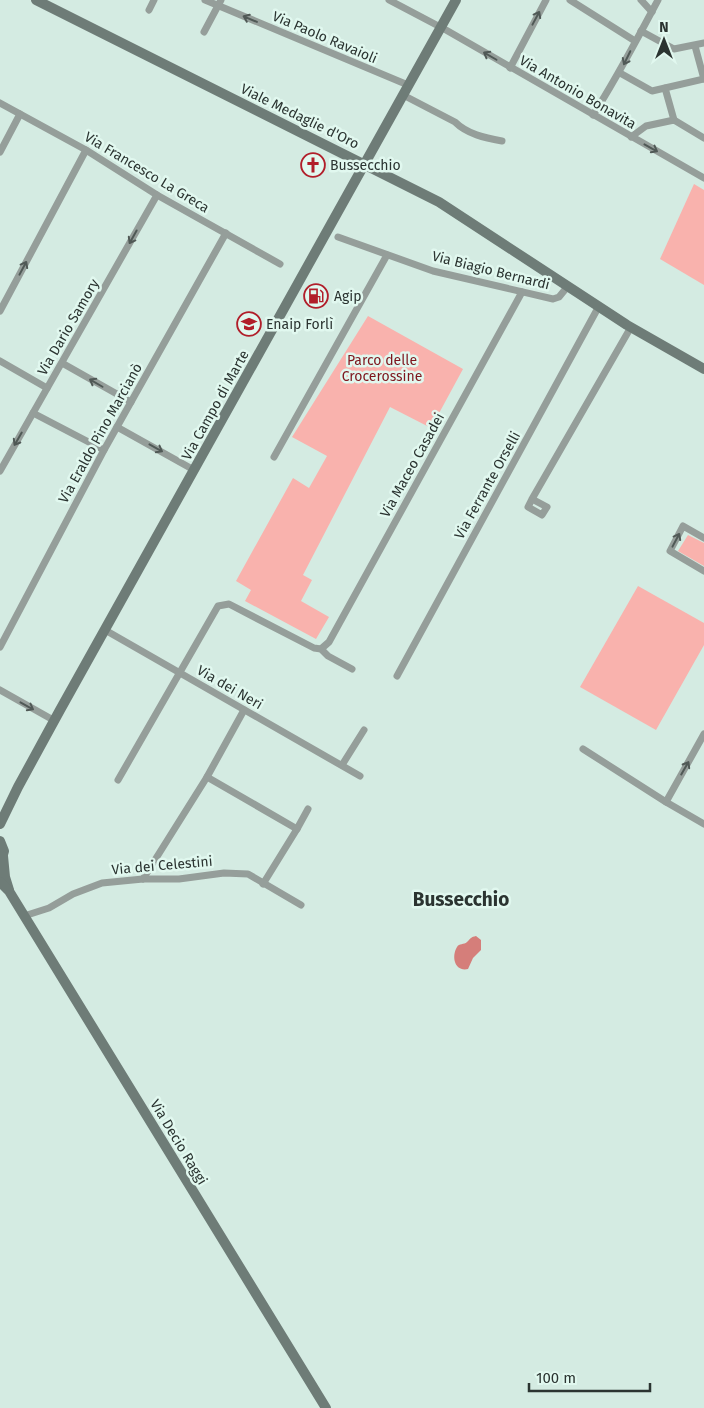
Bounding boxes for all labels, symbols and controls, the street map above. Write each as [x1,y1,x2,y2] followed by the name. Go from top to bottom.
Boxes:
[270,8,380,67] street label: Via Paolo Ravaioli
[532,12,542,26] one-way arrow
[243,13,258,23] one-way arrow
[639,15,689,65] north arrow
[659,19,669,36] text: N
[622,50,631,65] one-way arrow
[483,51,498,61] one-way arrow
[516,52,639,133] street label: Via Antonio Bonavita
[238,80,362,153] street label: Viale Medaglie d'Oro
[81,128,212,216] street label: Via Francesco La Greca
[643,143,658,153] one-way arrow
[300,152,326,178] church icon: Bussecchio
[330,157,401,174] place label: Bussecchio
[128,229,137,244] one-way arrow
[430,248,552,293] street label: Via Biagio Bernardi
[19,261,28,276] one-way arrow
[34,276,103,378] street label: Via Dario Samory
[303,283,329,309] fuel station icon: Agip
[334,288,362,305] place label: Agip
[236,311,262,337] school or university icon: Enaip Forlì
[266,316,333,333] place label: Enaip Forlì
[178,347,253,463] street label: Via Campo di Marte
[342,352,422,385] park label: Parco delle Crocerossine
[55,360,146,506] street label: Via Eraldo Pino Marcianò
[90,377,104,387] one-way arrow
[377,410,448,520] street label: Via Maceo Casadei
[451,428,524,542] street label: Via Ferrante Orselli
[13,432,23,446] one-way arrow
[148,443,163,453] one-way arrow
[671,533,681,548] one-way arrow
[194,662,266,713] street label: Via dei Neri
[20,701,34,711] one-way arrow
[680,761,690,775] one-way arrow
[111,853,213,878] street label: Via dei Celestini
[413,888,509,911] district label: Bussecchio
[146,1097,211,1188] street label: Via Decio Raggi
[529,1360,650,1392] scale bar
[536,1369,576,1387] text: 100 m

